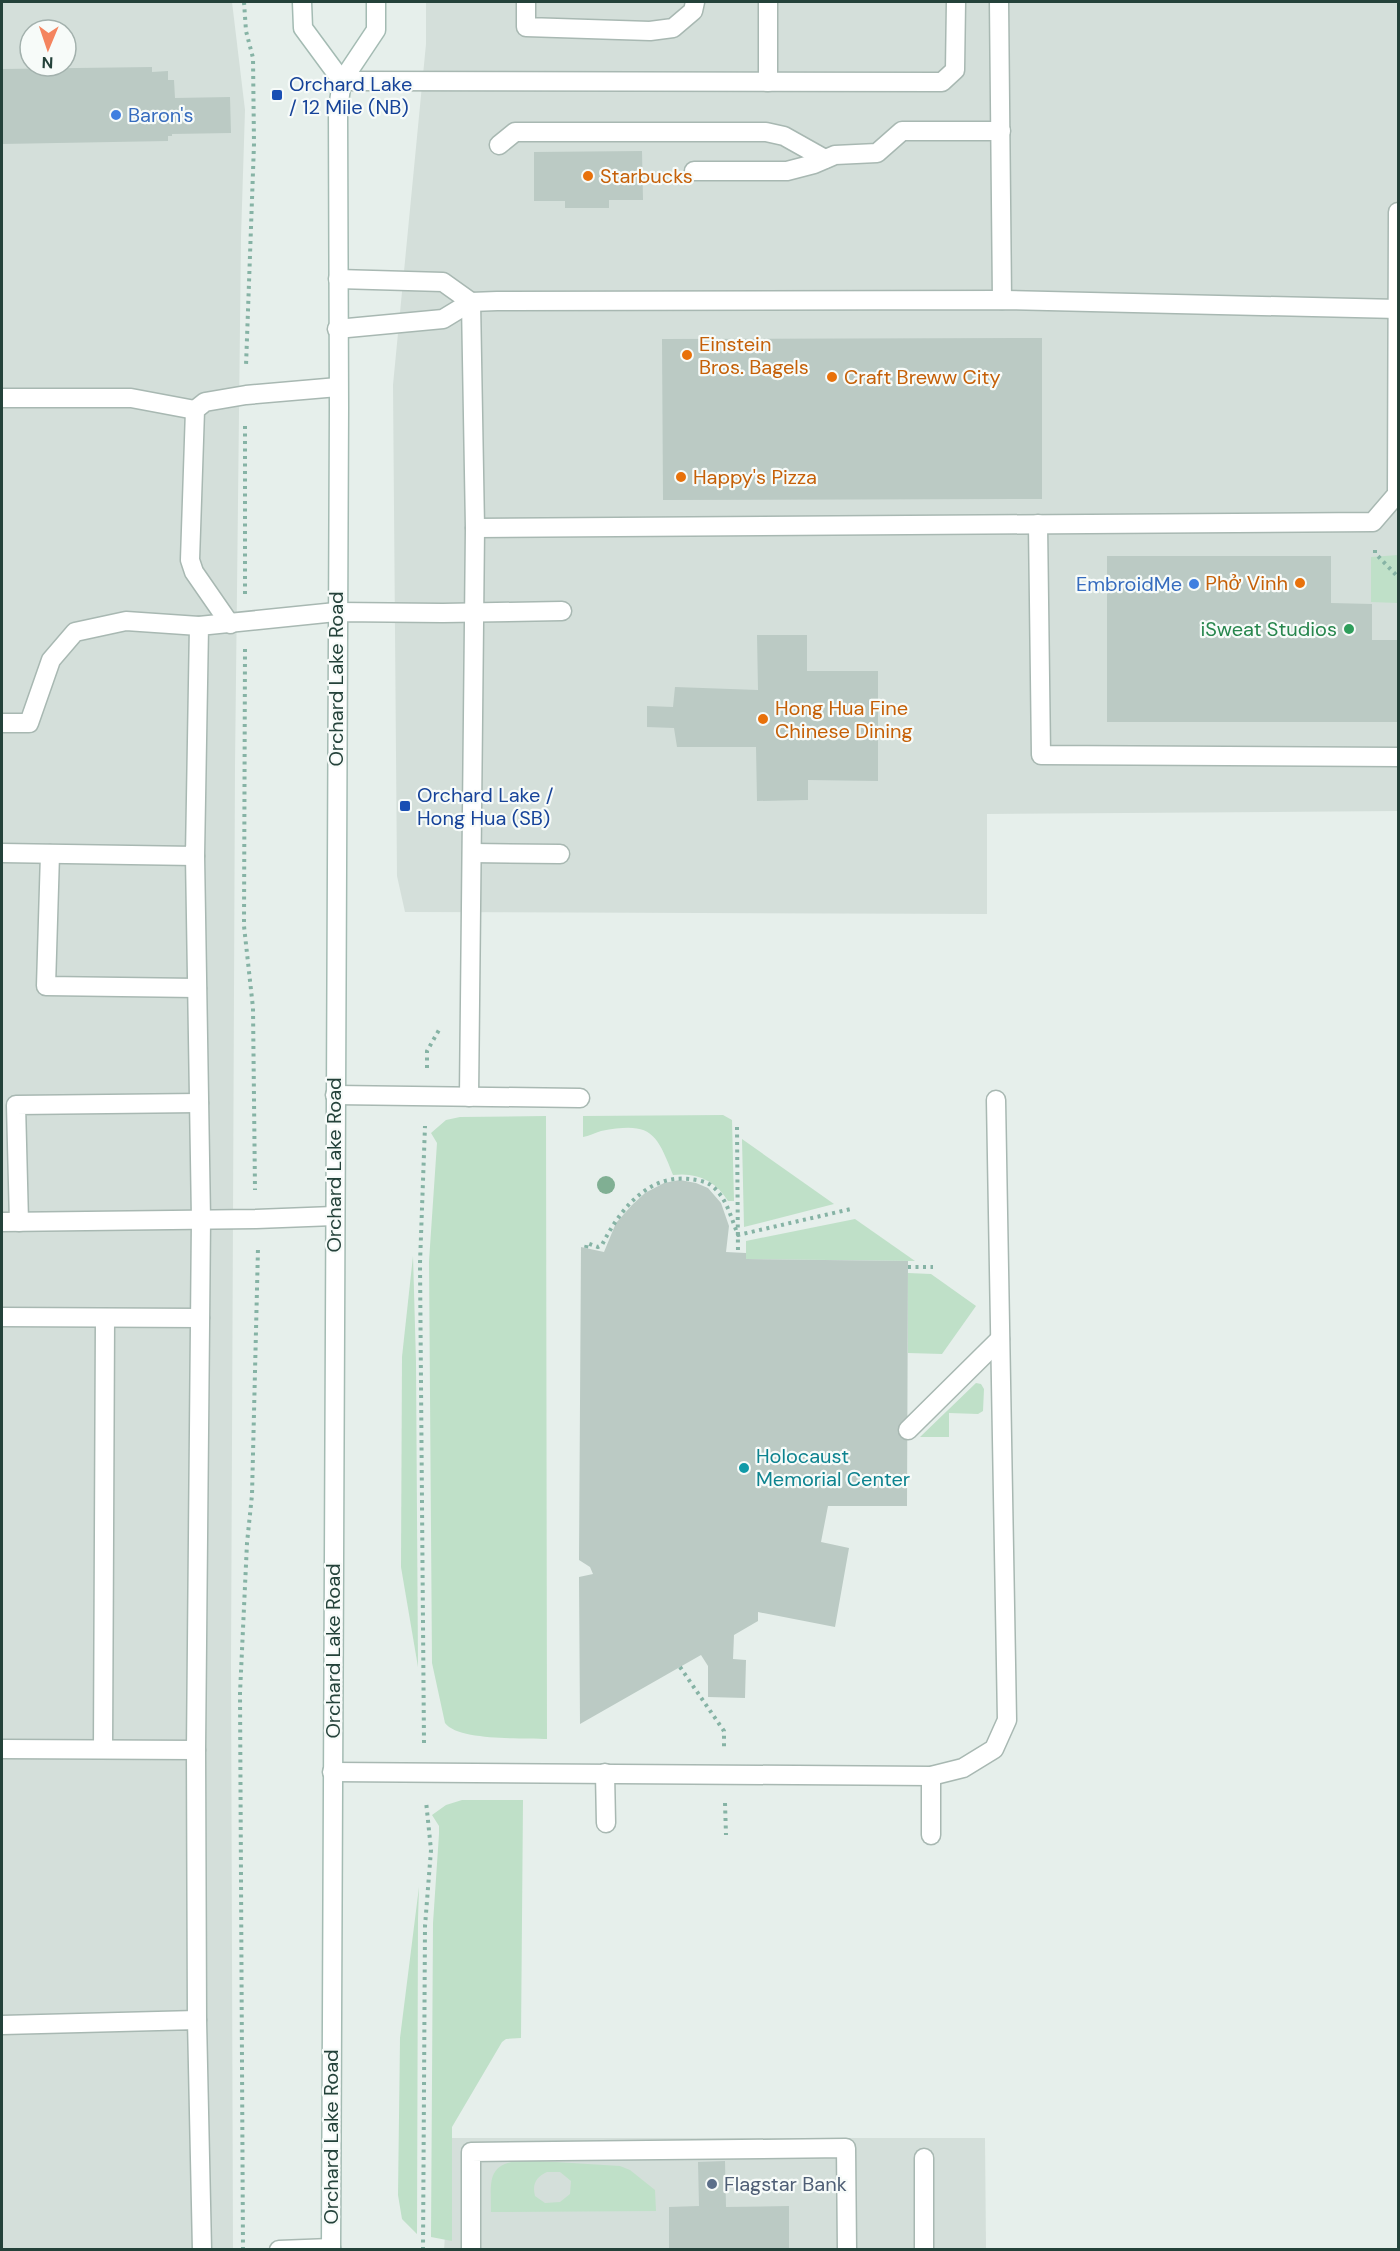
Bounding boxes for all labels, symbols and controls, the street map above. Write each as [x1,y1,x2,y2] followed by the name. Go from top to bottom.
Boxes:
[18,18,78,78] north arrow
[41,52,54,73] text: N
[289,71,412,120] place label: Orchard Lake / 12 Mile (NB)
[270,88,284,102] marker: Orchard Lake / 12 Mile (NB)
[128,102,194,128] place label: Baron's
[109,108,123,122] marker: Baron's
[600,163,693,189] place label: Starbucks
[581,169,595,183] marker: Starbucks
[699,331,809,380] place label: Einstein Bros. Bagels
[680,348,694,362] marker: Einstein Bros. Bagels
[844,364,1001,390] place label: Craft Breww City
[825,370,839,384] marker: Craft Breww City
[693,464,817,490] place label: Happy's Pizza
[674,470,688,484] marker: Happy's Pizza
[1205,570,1288,596] place label: Phở Vinh
[1076,571,1182,597] place label: EmbroidMe
[1293,576,1307,590] marker: Phở Vinh
[1187,577,1201,591] marker: EmbroidMe
[323,591,349,767] street label: Orchard Lake Road
[1200,616,1337,642] place label: iSweat Studios
[1342,622,1356,636] marker: iSweat Studios
[775,695,913,744] place label: Hong Hua Fine Chinese Dining
[756,712,770,726] marker: Hong Hua Fine Chinese Dining
[417,782,554,831] place label: Orchard Lake / Hong Hua (SB)
[398,799,412,813] marker: Orchard Lake / Hong Hua (SB)
[321,1077,347,1253] street label: Orchard Lake Road
[756,1443,910,1492] place label: Holocaust Memorial Center
[737,1461,751,1475] marker: Holocaust Memorial Center
[320,1563,346,1739] street label: Orchard Lake Road
[318,2049,344,2225] street label: Orchard Lake Road
[724,2171,847,2197] place label: Flagstar Bank
[705,2177,719,2191] marker: Flagstar Bank

